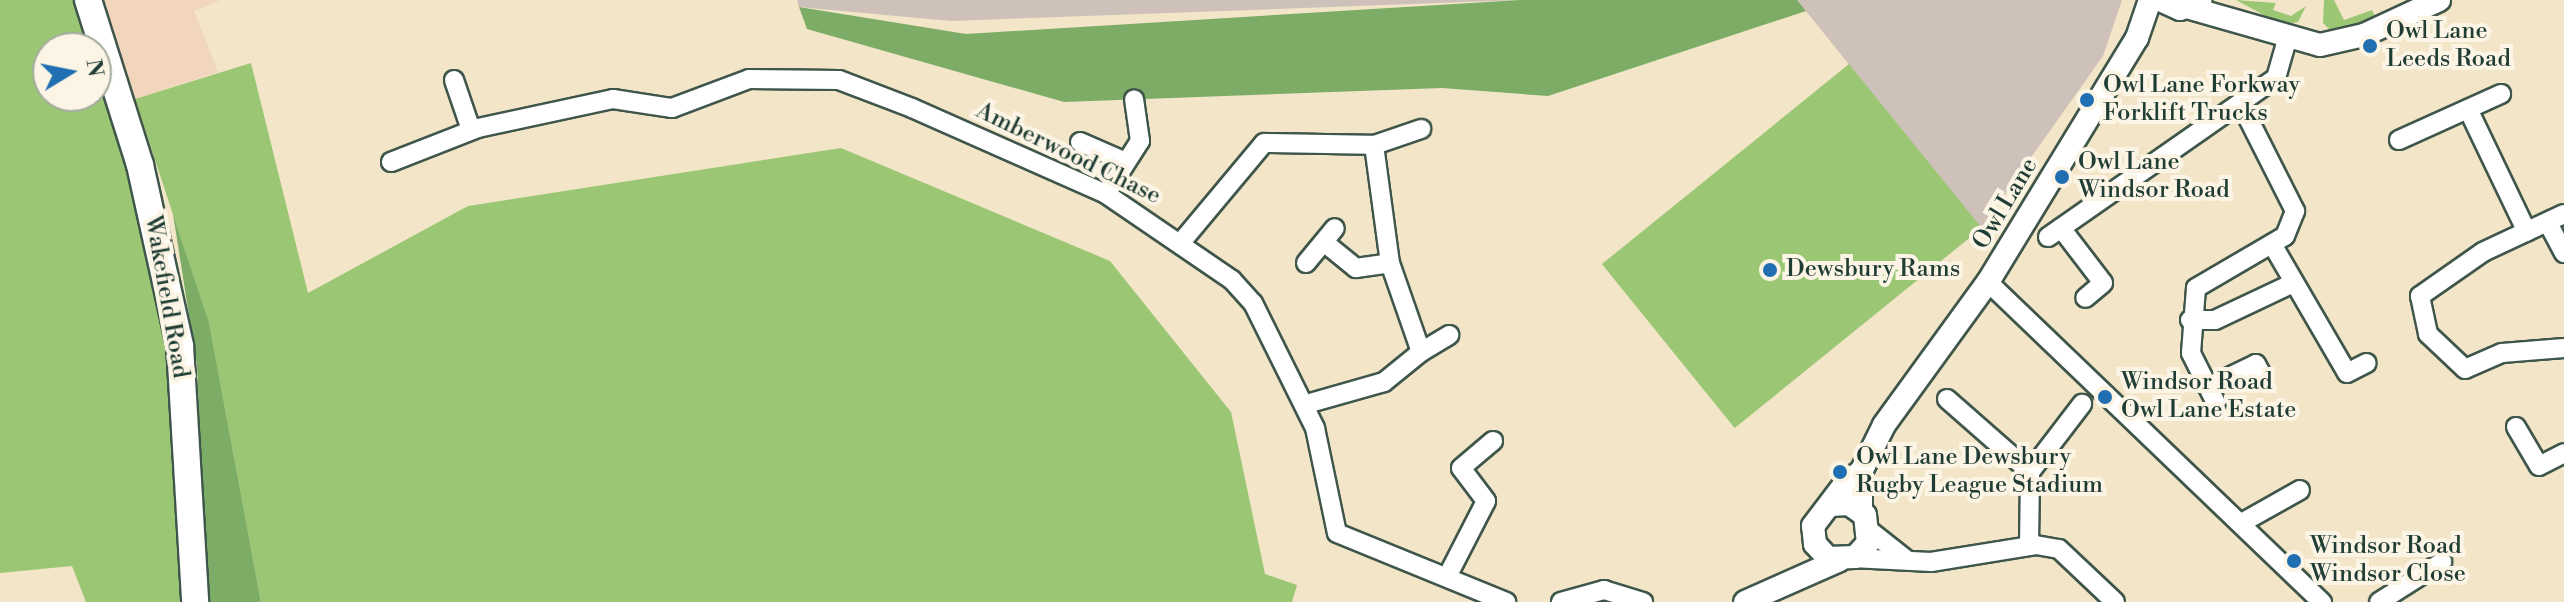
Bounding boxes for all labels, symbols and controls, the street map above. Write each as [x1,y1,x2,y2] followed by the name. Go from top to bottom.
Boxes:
[2386,18,2511,74] place label: Owl Lane Leeds Road
[32,32,112,112] north arrow
[2361,37,2379,55] marker: Owl Lane Leeds Road
[79,57,109,79] text: N
[2103,72,2300,128] place label: Owl Lane Forkway Forklift Trucks
[2078,91,2096,109] marker: Owl Lane Forkway Forklift Trucks
[971,97,1165,211] street label: Amberwood Chase
[2078,149,2230,205] place label: Owl Lane Windsor Road
[1967,153,2045,255] street label: Owl Lane
[2053,168,2071,186] marker: Owl Lane Windsor Road
[137,213,195,381] street label: Wakefield Road
[1786,256,1960,284] place label: Dewsbury Rams
[1761,261,1779,279] marker: Dewsbury Rams
[2121,369,2296,425] place label: Windsor Road Owl Lane Estate
[2096,388,2114,406] marker: Windsor Road Owl Lane Estate
[1856,444,2103,500] place label: Owl Lane Dewsbury Rugby League Stadium
[1831,463,1849,481] marker: Owl Lane Dewsbury Rugby League Stadium
[2310,533,2466,589] place label: Windsor Road Windsor Close
[2285,552,2303,570] marker: Windsor Road Windsor Close

